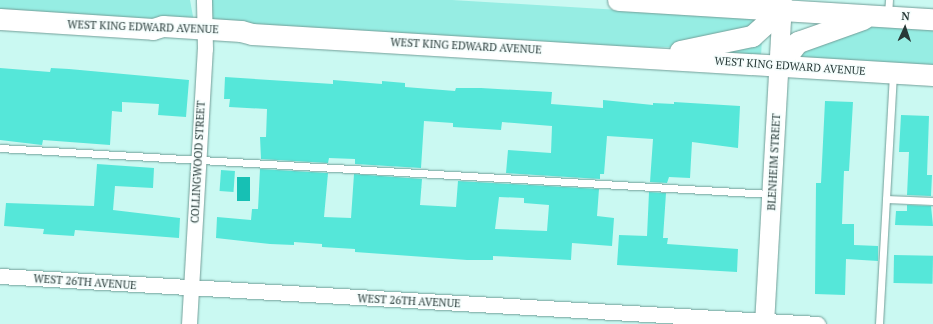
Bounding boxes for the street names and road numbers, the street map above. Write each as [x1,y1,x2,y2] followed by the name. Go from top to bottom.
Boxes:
[67,18,219,36] street label: WEST KING EDWARD AVENUE
[390,35,542,57] street label: WEST KING EDWARD AVENUE
[714,54,866,78] street label: WEST KING EDWARD AVENUE
[188,100,208,224] street label: COLLINGWOOD STREET
[765,113,783,211] street label: BLENHEIM STREET
[33,272,137,292] street label: WEST 26TH AVENUE
[357,292,461,310] street label: WEST 26TH AVENUE

